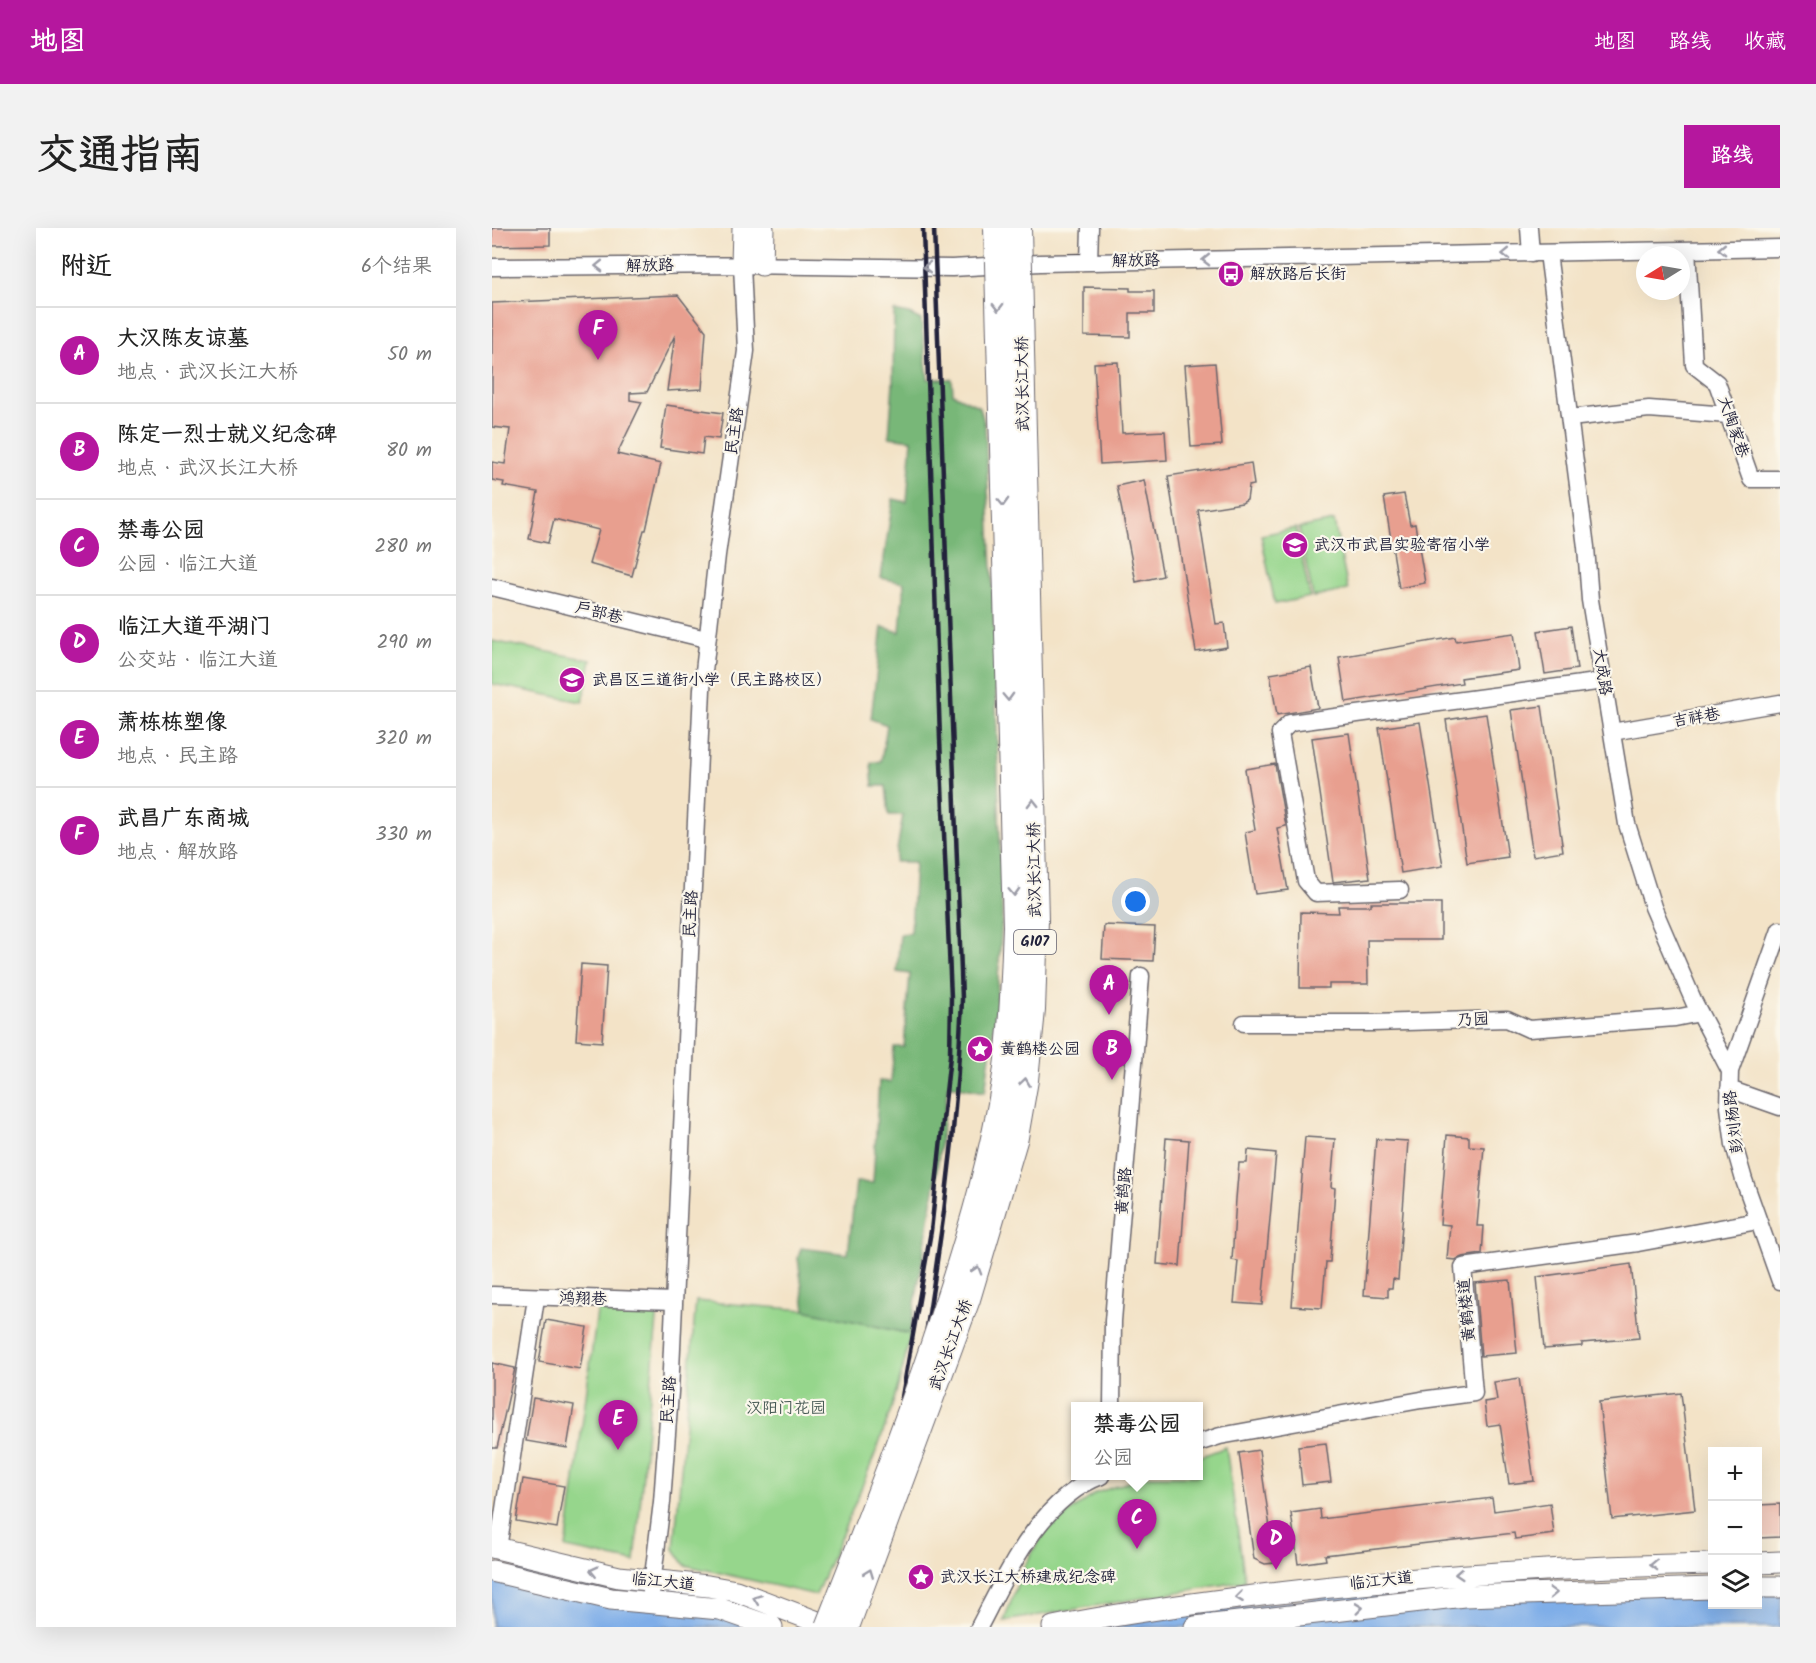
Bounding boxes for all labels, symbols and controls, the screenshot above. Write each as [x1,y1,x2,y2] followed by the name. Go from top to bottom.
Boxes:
[30,20,86,65] text: 地图
[1594,26,1636,59] text: 地图
[1669,26,1711,59] text: 路线
[1744,26,1786,59] text: 收藏
[36,123,204,190] text: 交通指南
[1684,125,1780,188] button: 路线
[1717,243,1726,255] one-way arrow
[60,246,112,288] text: 附近
[1636,246,1690,300] north arrow
[1112,248,1160,274] street label: 解放路
[1501,248,1510,260] one-way arrow
[361,251,432,283] text: 6个结果
[626,253,674,279] street label: 解放路
[1201,254,1210,266] one-way arrow
[1216,259,1246,289] bus stop icon: 解放路后长街
[595,260,604,273] one-way arrow
[922,261,931,273] one-way arrow
[1250,262,1346,287] place label: 解放路后长街
[991,303,1004,312] one-way arrow
[578,310,618,360] pin: F
[117,322,249,357] text: 大汉陈友谅墓
[1010,336,1036,432] street label: 武汉长江大桥
[73,339,86,371] text: A
[387,339,432,371] text: 50 m
[117,357,298,389] text: 地点 · 武汉长江大桥
[1711,393,1755,461] street label: 大陶家巷
[719,405,751,457] street label: 民主路
[117,418,337,453] text: 陈定一烈士就义纪念碑
[73,435,86,467] text: B
[386,435,432,467] text: 80 m
[117,453,298,485] text: 地点 · 武汉长江大桥
[996,498,1009,507] one-way arrow
[117,514,205,549] text: 禁毒公园
[1280,530,1310,560] school or university icon: 武汉市武昌实验寄宿小学
[73,531,86,563] text: C
[374,531,432,563] text: 280 m
[1314,533,1490,558] place label: 武汉市武昌实验寄宿小学
[117,549,258,581] text: 公园 · 临江大道
[573,595,625,631] street label: 户部巷
[117,610,271,645] text: 临江大道平湖门
[73,627,86,659] text: D
[377,627,432,659] text: 290 m
[117,645,278,677] text: 公交站 · 临江大道
[1586,646,1618,698] street label: 大成路
[557,665,587,695] school or university icon: 武昌区三道街小学（民主路校区）
[592,668,832,693] place label: 武昌区三道街小学（民主路校区）
[1002,693,1015,702] one-way arrow
[1670,702,1722,734] street label: 吉祥巷
[117,706,227,741] text: 萧栋栋塑像
[74,723,85,755] text: E
[375,723,432,755] text: 320 m
[117,741,238,773] text: 地点 · 民主路
[1027,799,1040,808] one-way arrow
[117,802,249,837] text: 武昌广东商城
[74,819,85,851] text: F
[375,819,432,851] text: 330 m
[1022,822,1048,918] street label: 武汉长江大桥
[117,837,238,869] text: 地点 · 解放路
[1121,887,1150,916] your location
[1007,888,1020,897] one-way arrow
[677,889,705,939] street label: 民主路
[1014,930,1056,954] road number: G107
[1090,966,1128,1015] pin: A
[1457,1007,1489,1033] street label: 乃园
[1092,1030,1132,1080] pin: B
[965,1034,995,1064] place icon: 黄鹤楼公园
[1000,1037,1080,1062] place label: 黄鹤楼公园
[1018,1077,1031,1087] one-way arrow
[1718,1089,1750,1155] street label: 彭刘杨路
[1109,1166,1139,1216] street label: 黄鹄路
[970,1265,982,1276] one-way arrow
[1452,1277,1482,1343] street label: 黄鹤楼道
[559,1286,607,1312] street label: 鸿翔巷
[923,1296,979,1394] street label: 武汉长江大桥
[655,1375,683,1425] street label: 民主路
[746,1396,826,1421] park label: 汉阳门花园
[598,1400,638,1450] pin: E
[1071,1402,1203,1480] popup
[1093,1408,1181,1443] text: 禁毒公园
[1093,1443,1133,1475] text: 公园
[1708,1447,1762,1609] map controls
[1708,1447,1762,1501] button: +
[1118,1500,1156,1549] pin: C
[1708,1501,1762,1555] button: −
[1256,1520,1296,1570] pin: D
[1708,1555,1762,1609] button: layers
[1650,1559,1659,1572] one-way arrow
[906,1562,936,1592] place icon: 武汉长江大桥建成纪念碑
[940,1565,1116,1590] place label: 武汉长江大桥建成纪念碑
[1348,1565,1414,1597] street label: 临江大道
[590,1566,600,1579] one-way arrow
[630,1566,696,1598] street label: 临江大道
[1455,1567,1464,1580] one-way arrow
[861,1568,874,1578] one-way arrow
[1549,1586,1558,1599] one-way arrow
[1235,1591,1244,1603] one-way arrow
[752,1594,763,1606] one-way arrow
[1354,1602,1364,1614] one-way arrow

